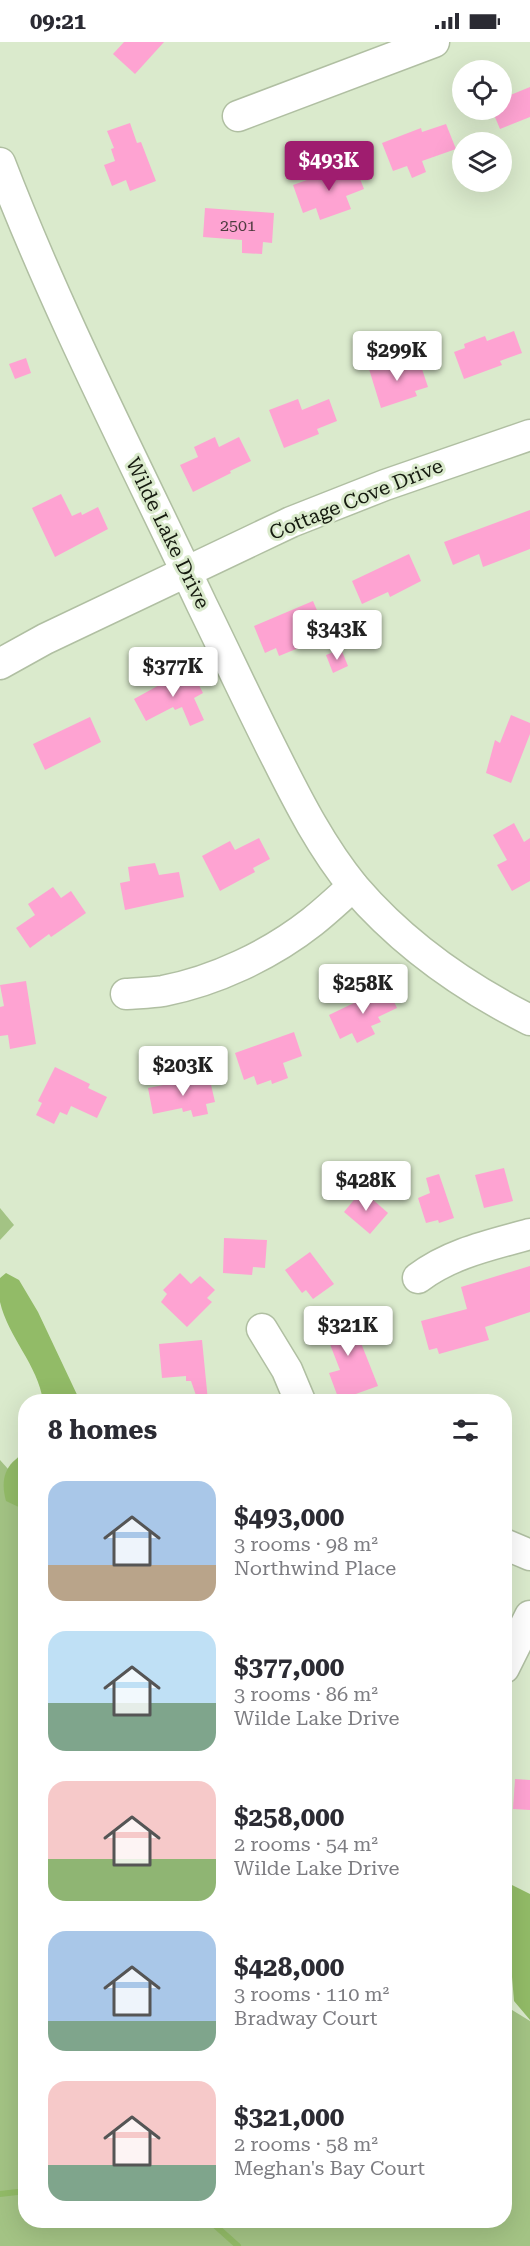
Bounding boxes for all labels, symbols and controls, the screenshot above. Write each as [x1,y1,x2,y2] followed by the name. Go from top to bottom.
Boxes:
[30,9,86,34] text: 09:21
[452,60,512,192] map controls
[452,60,512,120] button: locate
[452,132,512,192] button: layers
[287,141,371,192] pin: $493K
[299,148,359,172] text: $493K
[220,216,256,235] house number: 2501
[355,331,439,382] pin: $299K
[367,338,427,362] text: $299K
[121,453,215,613] street label: Wilde Lake Drive
[266,453,446,545] street label: Cottage Cove Drive
[295,610,379,661] pin: $343K
[307,617,367,641] text: $343K
[131,647,215,698] pin: $377K
[143,654,203,678] text: $377K
[321,964,405,1015] pin: $258K
[333,971,393,995] text: $258K
[141,1046,225,1097] pin: $203K
[153,1053,213,1077] text: $203K
[324,1161,408,1212] pin: $428K
[336,1168,396,1192] text: $428K
[306,1306,390,1357] pin: $321K
[318,1313,378,1337] text: $321K
[449,1414,482,1447] icon: filters
[48,1415,157,1445] text: 8 homes
[234,1502,344,1532] text: $493,000
[96,1505,168,1577] icon: home
[234,1532,378,1556] text: 3 rooms · 98 m²
[234,1556,396,1580] text: Northwind Place
[234,1652,344,1682] text: $377,000
[96,1655,168,1727] icon: home
[234,1682,378,1706] text: 3 rooms · 86 m²
[234,1706,399,1730] text: Wilde Lake Drive
[234,1802,344,1832] text: $258,000
[96,1805,168,1877] icon: home
[234,1832,378,1856] text: 2 rooms · 54 m²
[234,1856,399,1880] text: Wilde Lake Drive
[234,1952,344,1982] text: $428,000
[96,1955,168,2027] icon: home
[234,1982,389,2006] text: 3 rooms · 110 m²
[234,2006,378,2030] text: Bradway Court
[234,2102,344,2132] text: $321,000
[96,2105,168,2177] icon: home
[234,2132,378,2156] text: 2 rooms · 58 m²
[234,2156,425,2180] text: Meghan's Bay Court

